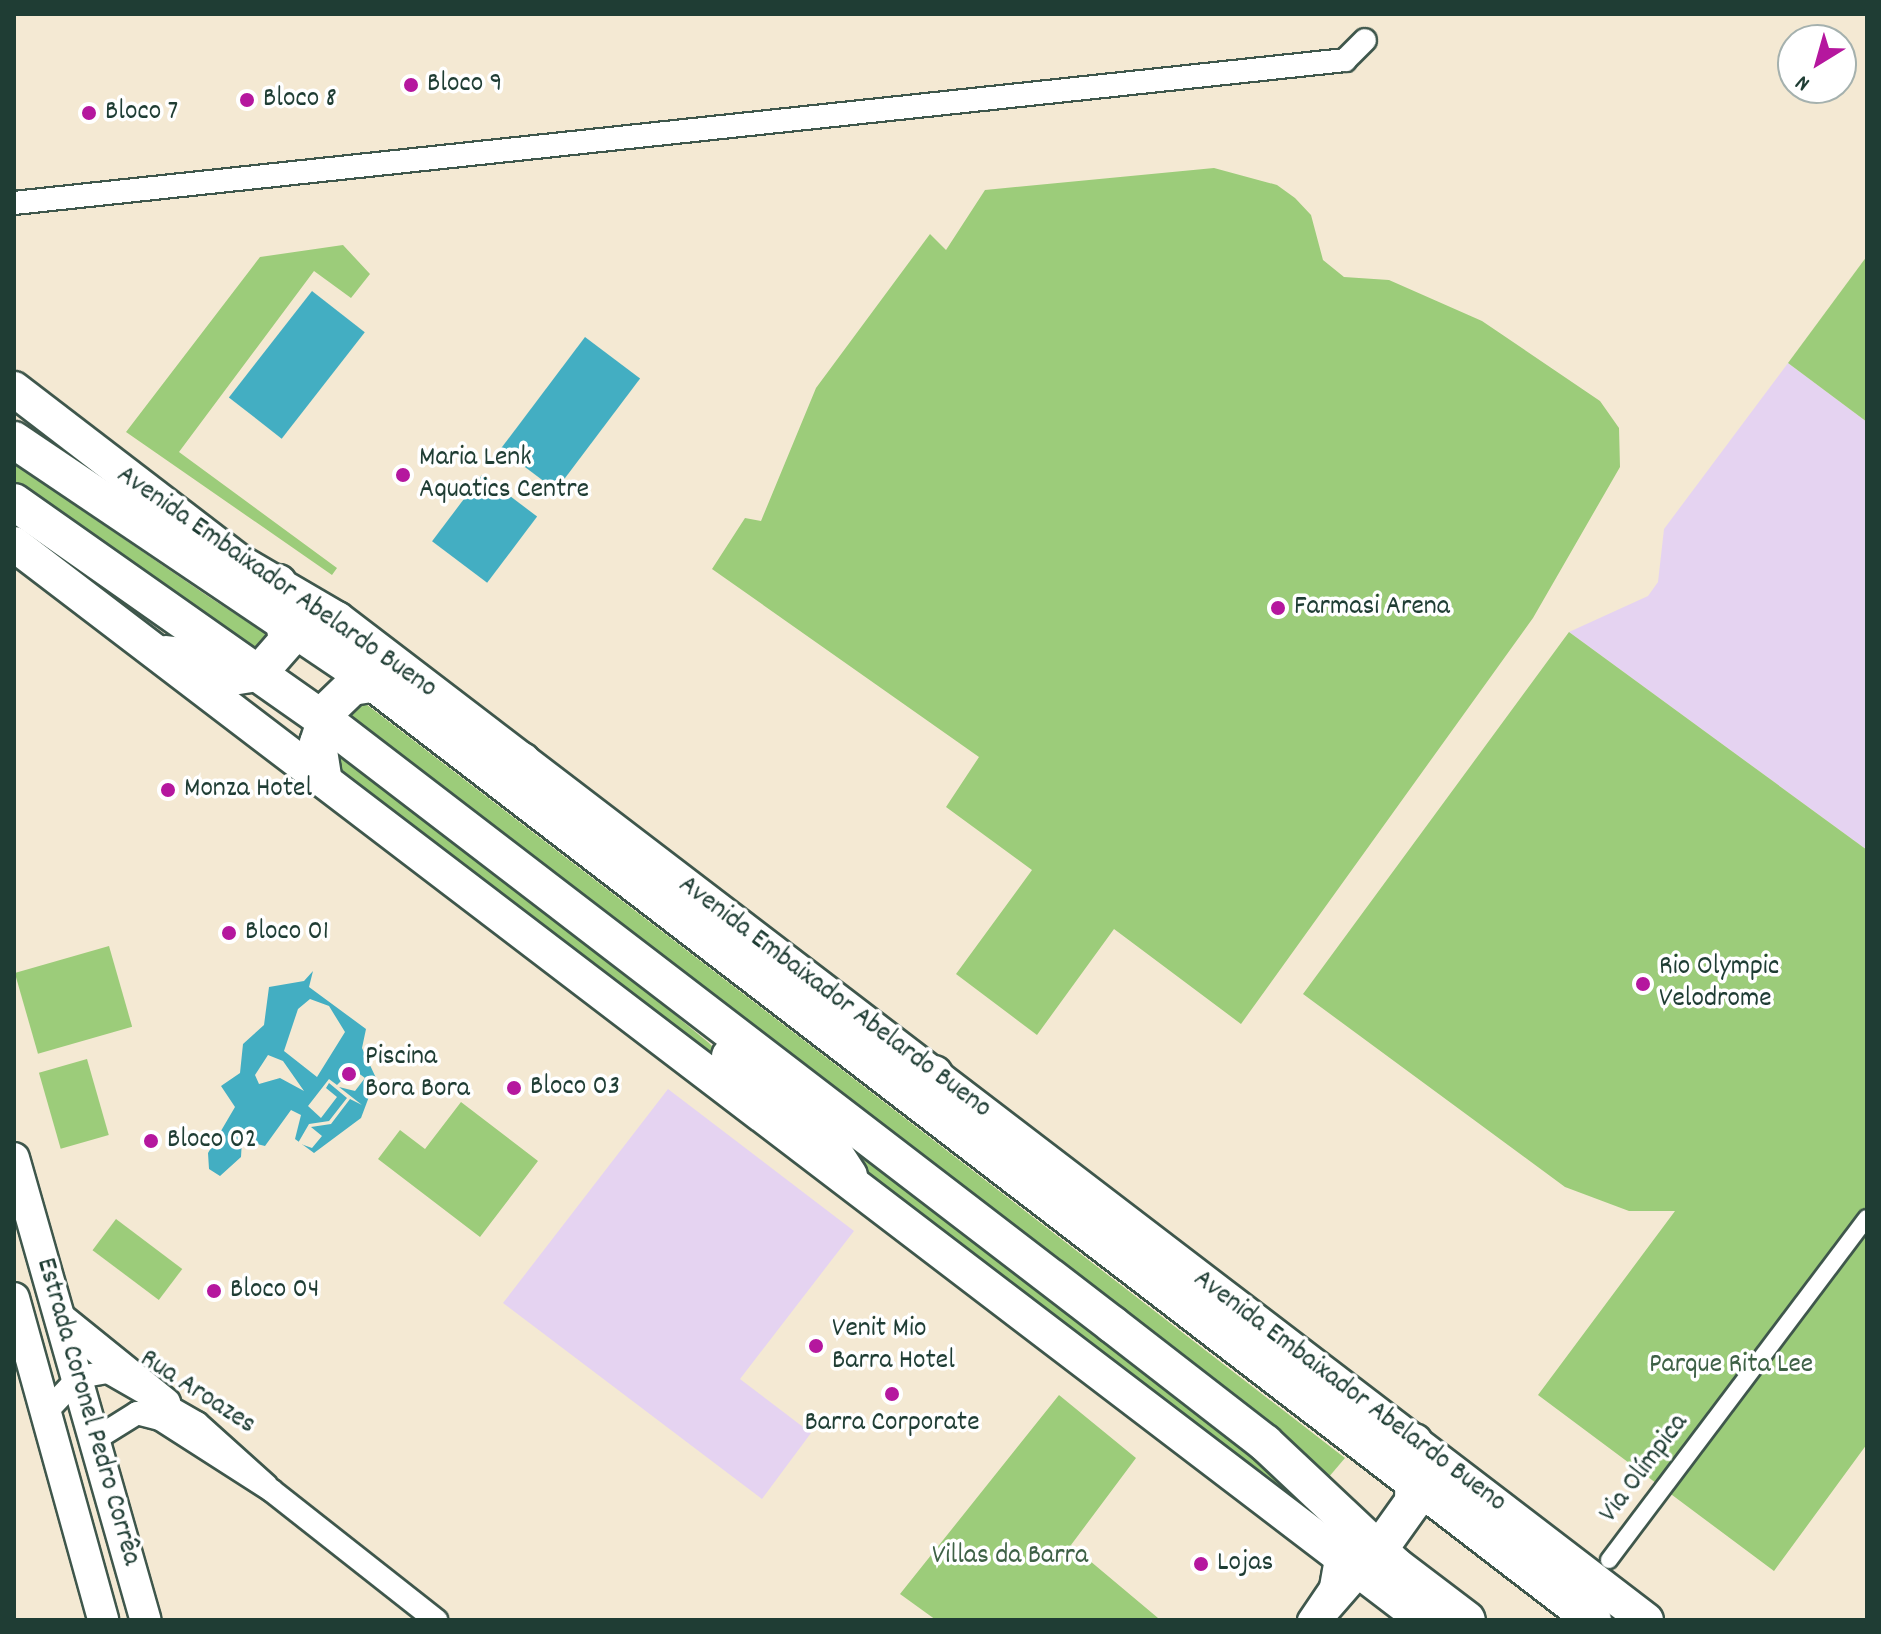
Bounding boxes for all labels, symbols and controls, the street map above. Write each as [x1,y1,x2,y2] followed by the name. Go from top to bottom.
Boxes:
[1777,24,1857,104] north arrow
[1790,66,1817,98] text: N
[427,68,502,102] place label: Bloco 9
[402,76,420,94] marker: Bloco 9
[263,83,337,117] place label: Bloco 8
[238,91,256,109] marker: Bloco 8
[105,96,178,130] place label: Bloco 7
[80,104,98,122] marker: Bloco 7
[419,442,589,508] place label: Maria Lenk Aquatics Centre
[109,459,443,707] street label: Avenida Embaixador Abelardo Bueno
[394,466,412,484] marker: Maria Lenk Aquatics Centre
[1294,591,1450,625] place label: Farmasi Arena
[1269,599,1287,617] marker: Farmasi Arena
[184,773,312,807] place label: Monza Hotel
[159,781,177,799] marker: Monza Hotel
[671,869,997,1127] street label: Avenida Embaixador Abelardo Bueno
[245,916,329,950] place label: Bloco 01
[220,924,238,942] marker: Bloco 01
[1659,951,1779,1017] place label: Rio Olympic Velodrome
[1634,975,1652,993] marker: Rio Olympic Velodrome
[365,1041,470,1107] place label: Piscina Bora Bora
[340,1065,358,1083] marker: Piscina Bora Bora
[530,1071,620,1105] place label: Bloco 03
[505,1079,523,1097] marker: Bloco 03
[167,1124,257,1158] place label: Bloco 02
[142,1132,160,1150] marker: Bloco 02
[27,1254,147,1570] street label: Estrada Coronel Pedro Corrêa
[1186,1263,1512,1521] street label: Avenida Embaixador Abelardo Bueno
[230,1274,319,1308] place label: Bloco 04
[205,1282,223,1300] marker: Bloco 04
[832,1313,955,1379] place label: Venit Mio Barra Hotel
[807,1337,825,1355] marker: Venit Mio Barra Hotel
[133,1343,261,1443] street label: Rua Aroazes
[1649,1349,1813,1383] park label: Parque Rita Lee
[883,1385,901,1403] marker: Barra Corporate
[805,1407,979,1441] place label: Barra Corporate
[1593,1408,1697,1530] street label: Via Olímpica
[932,1540,1088,1574] park label: Villas da Barra
[1217,1547,1273,1581] place label: Lojas
[1192,1555,1210,1573] marker: Lojas

